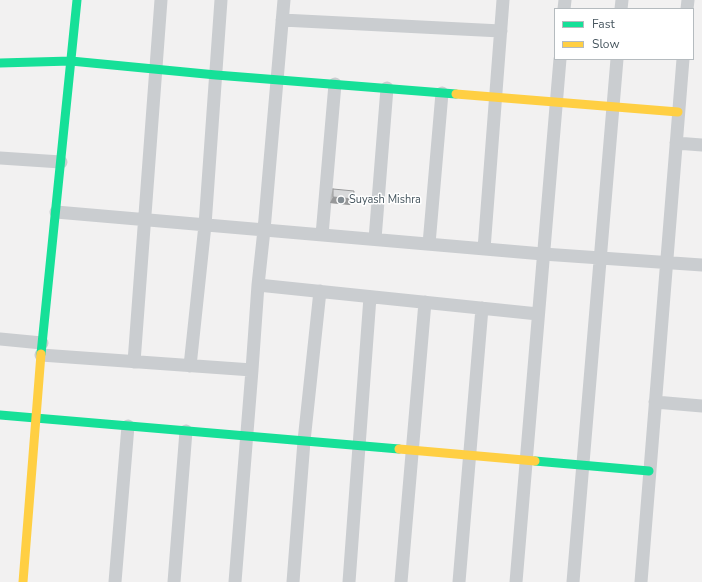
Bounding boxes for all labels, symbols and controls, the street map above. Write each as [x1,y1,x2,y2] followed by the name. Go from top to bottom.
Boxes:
[554,8,694,60] legend
[592,16,615,32] text: Fast
[592,36,620,52] text: Slow
[349,193,421,207] place label: Suyash Mishra
[336,195,346,205] marker: Suyash Mishra

